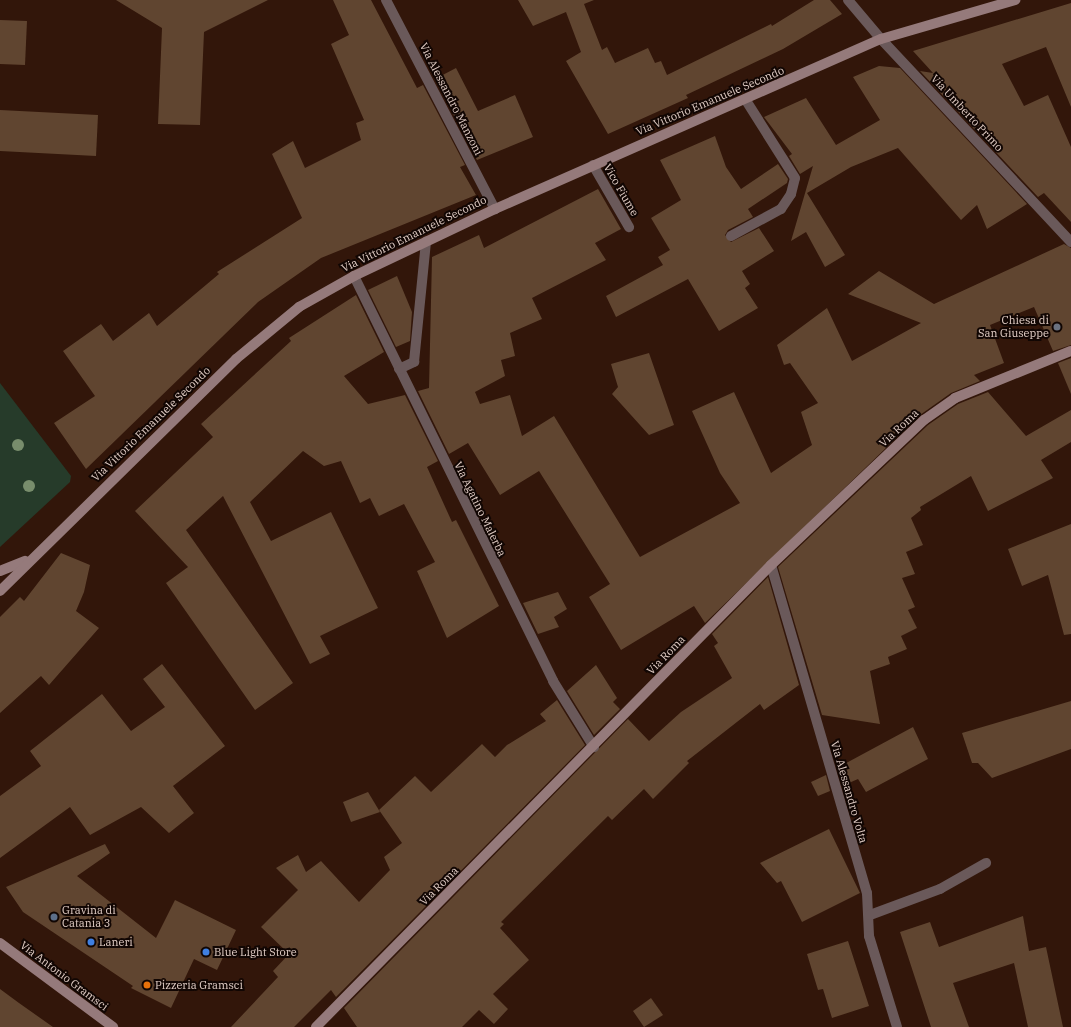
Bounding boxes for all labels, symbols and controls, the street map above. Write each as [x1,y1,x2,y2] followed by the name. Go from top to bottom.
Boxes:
[417,41,485,157] street label: Via Alessandro Manzoni
[634,64,786,138] street label: Via Vittorio Emanuele Secondo
[928,72,1006,154] street label: Via Umberto Primo
[601,162,641,218] street label: Vico Fiume
[339,193,489,275] street label: Via Vittorio Emanuele Secondo
[978,314,1049,340] place label: Chiesa di San Giuseppe
[1052,322,1062,332] marker: Chiesa di San Giuseppe
[89,364,213,484] street label: Via Vittorio Emanuele Secondo
[877,406,921,450] street label: Via Roma
[451,459,509,559] street label: Via Agatino Malerba
[644,633,688,677] street label: Via Roma
[828,739,870,845] street label: Via Alessandro Volta
[417,864,461,908] street label: Via Roma
[62,904,116,930] place label: Gravina di Catania 3
[49,912,59,922] marker: Gravina di Catania 3
[99,935,133,949] place label: Laneri
[86,937,96,947] marker: Laneri
[17,939,111,1013] street label: Via Antonio Gramsci
[214,945,297,959] place label: Blue Light Store
[201,947,211,957] marker: Blue Light Store
[155,978,243,992] place label: Pizzeria Gramsci
[142,980,152,990] marker: Pizzeria Gramsci

